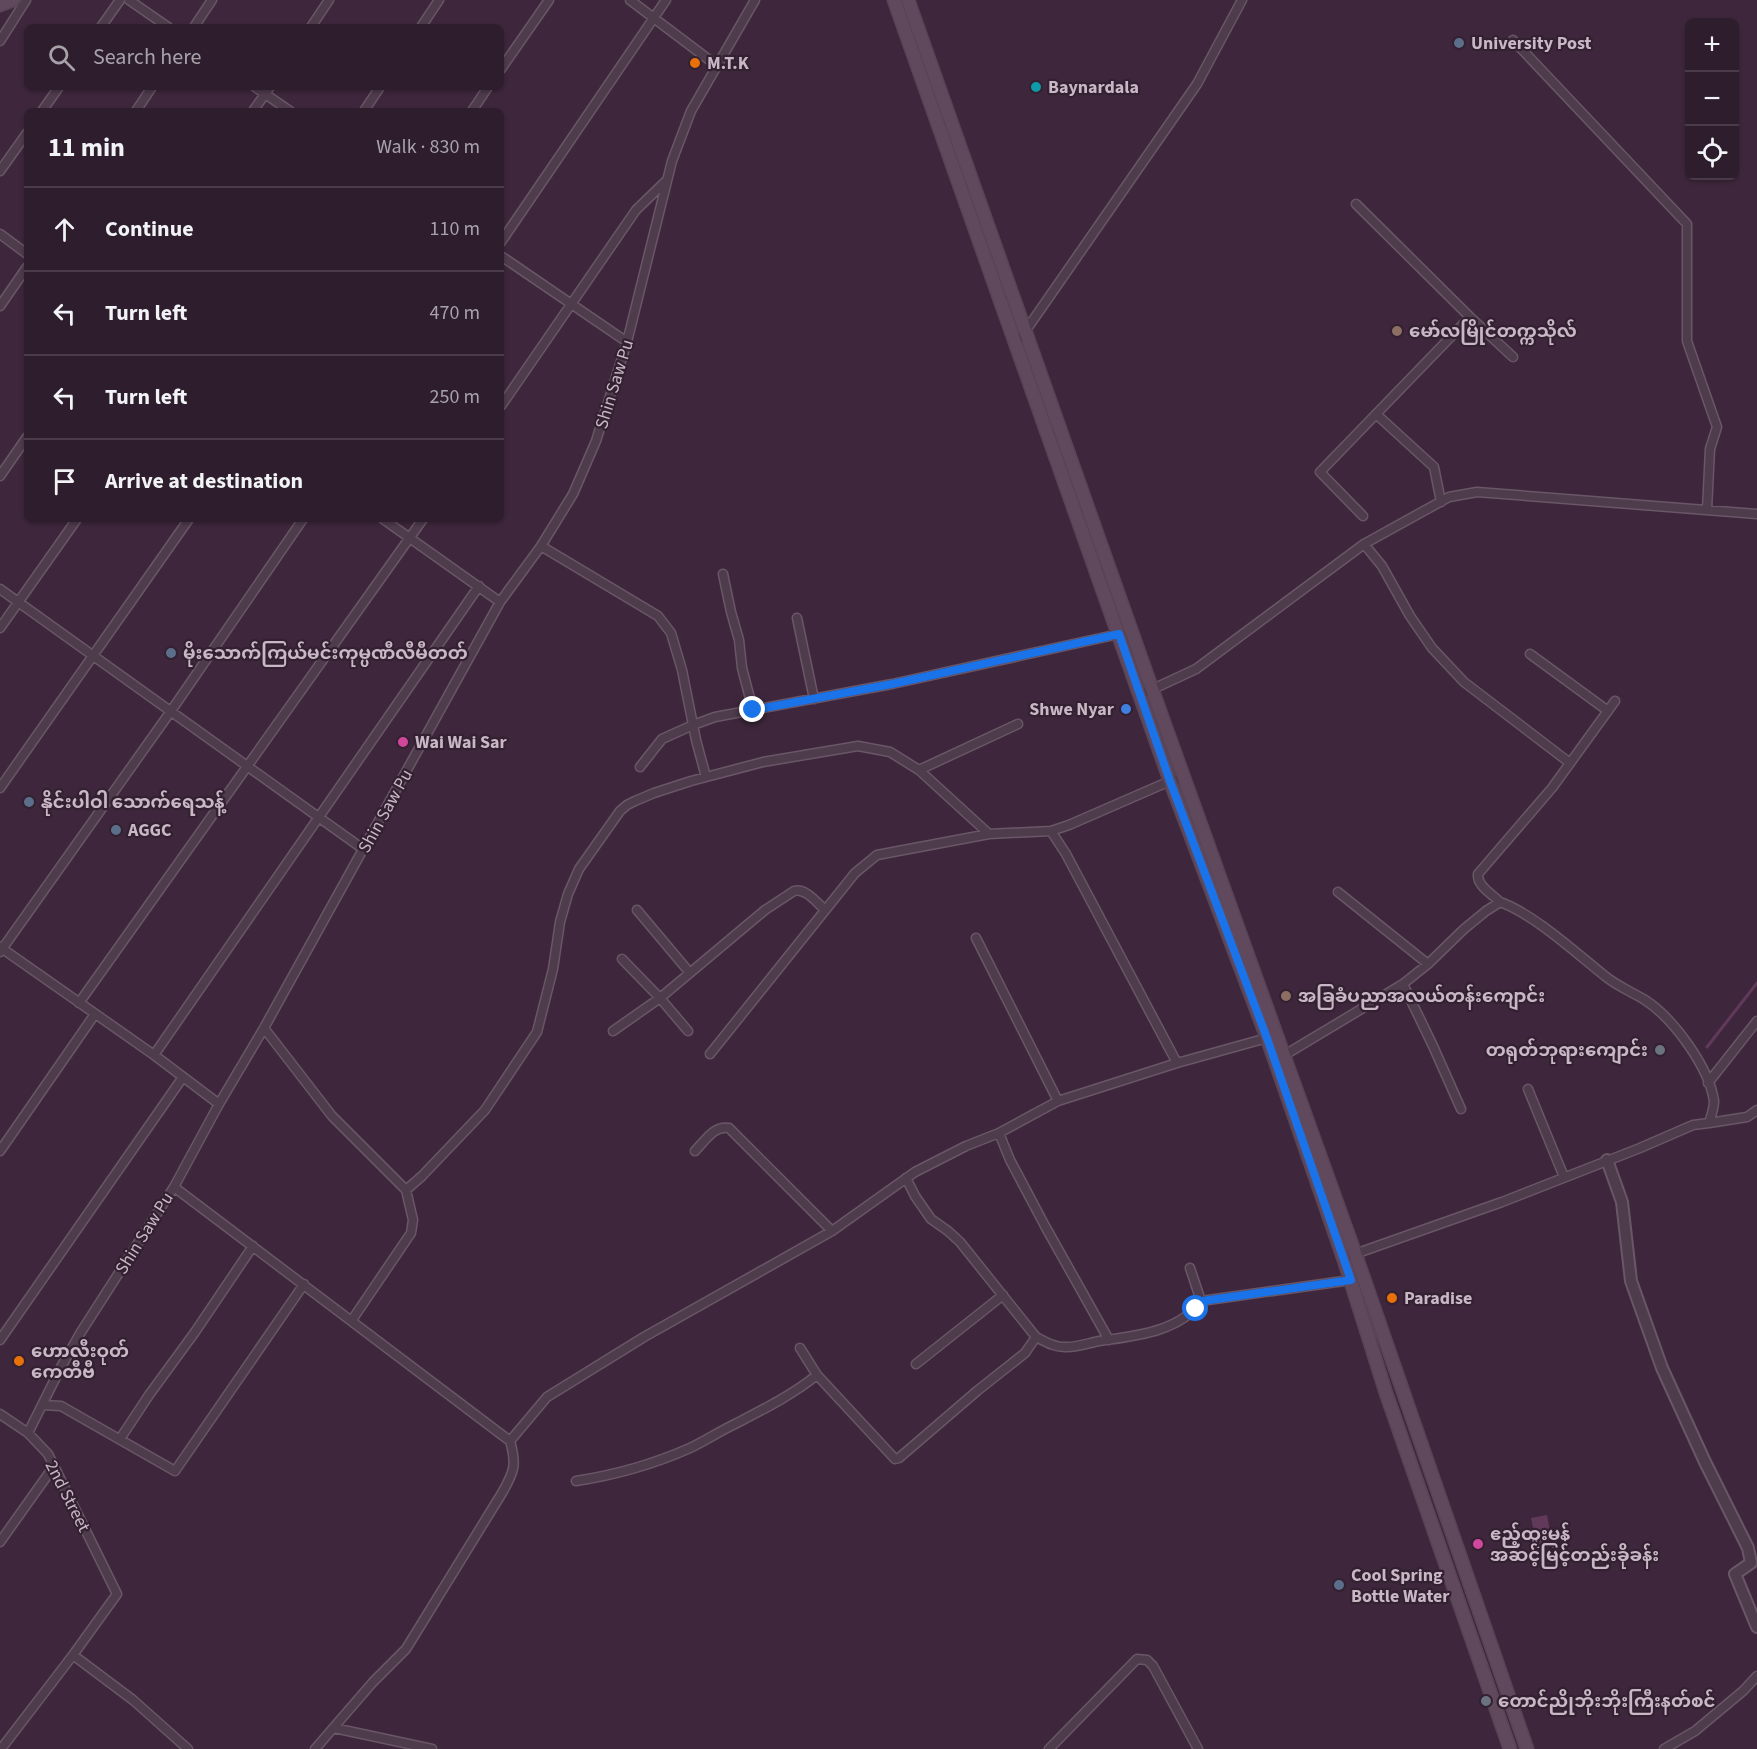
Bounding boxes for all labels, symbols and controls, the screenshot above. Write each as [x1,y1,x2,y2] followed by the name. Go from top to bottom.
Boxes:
[1685,18,1739,180] map controls
[1685,18,1739,72] button: +
[24,24,504,90] search box
[1471,31,1592,56] place label: University Post
[1452,36,1466,50] marker: University Post
[45,41,78,74] icon: search
[93,41,201,73] text: Search here
[707,51,750,76] place label: M.T.K
[688,56,702,70] marker: M.T.K
[1685,72,1739,126] button: −
[1048,75,1139,100] place label: Baynardala
[1029,80,1043,94] marker: Baynardala
[1685,126,1739,180] button: locate
[48,129,125,166] text: 11 min
[376,133,480,161] text: Walk · 830 m
[48,213,81,246] icon: ahead
[105,213,194,245] text: Continue
[430,215,480,243] text: 110 m
[48,297,81,330] icon: left
[105,297,187,329] text: Turn left
[430,299,480,327] text: 470 m
[1409,319,1577,345] place label: မော်လမြိုင်တက္ကသိုလ်
[1390,324,1404,338] marker: မော်လမြိုင်တက္ကသိုလ်
[589,336,640,432] street label: Shin Saw Pu
[48,381,81,414] icon: left
[105,381,187,413] text: Turn left
[430,383,480,411] text: 250 m
[48,465,81,498] icon: arrive
[105,465,303,497] text: Arrive at destination
[183,641,468,667] place label: မိုးသောက်ကြယ်မင်းကုမ္ပဏီလီမီတတ်
[164,646,178,660] marker: မိုးသောက်ကြယ်မင်းကုမ္ပဏီလီမီတတ်
[739,696,765,722] route end
[1029,697,1115,722] place label: Shwe Nyar
[1119,702,1133,716] marker: Shwe Nyar
[415,730,507,755] place label: Wai Wai Sar
[396,735,410,749] marker: Wai Wai Sar
[352,765,419,858] street label: Shin Saw Pu
[41,790,227,816] place label: နိုင်းပါဝါ သောက်ရေသန့်
[22,795,36,809] marker: နိုင်းပါဝါ သောက်ရေသန့်
[127,818,172,843] place label: AGGC
[109,823,123,837] marker: AGGC
[1298,984,1545,1011] place label: အခြခံပညာအလယ်တန်းကျောင်း
[1279,989,1293,1003] marker: အခြခံပညာအလယ်တန်းကျောင်း
[1486,1038,1648,1065] place label: တရုတ်ဘုရားကျောင်း
[1653,1043,1667,1057] marker: တရုတ်ဘုရားကျောင်း
[109,1187,180,1279] street label: Shin Saw Pu
[1404,1286,1472,1311] place label: Paradise
[1385,1291,1399,1305] marker: Paradise
[1182,1295,1208,1321] route start
[31,1339,129,1385] place label: ဟောလီးဝုတ် ကေတီဗီ
[12,1354,26,1368] marker: ဟောလီးဝုတ် ကေတီဗီ
[39,1456,96,1536] street label: 2nd Street
[1490,1522,1659,1569] place label: ဧည့်ထူးမွန် အဆင့်မြင့်တည်းခိုခန်း
[1471,1537,1485,1551] marker: ဧည့်ထူးမွန် အဆင့်မြင့်တည်းခိုခန်း
[1351,1563,1450,1609] place label: Cool Spring Bottle Water
[1332,1578,1346,1592] marker: Cool Spring Bottle Water
[1498,1689,1715,1715] place label: တောင်ညိုဘိုးဘိုးကြီးနတ်စင်
[1479,1694,1493,1708] marker: တောင်ညိုဘိုးဘိုးကြီးနတ်စင်

